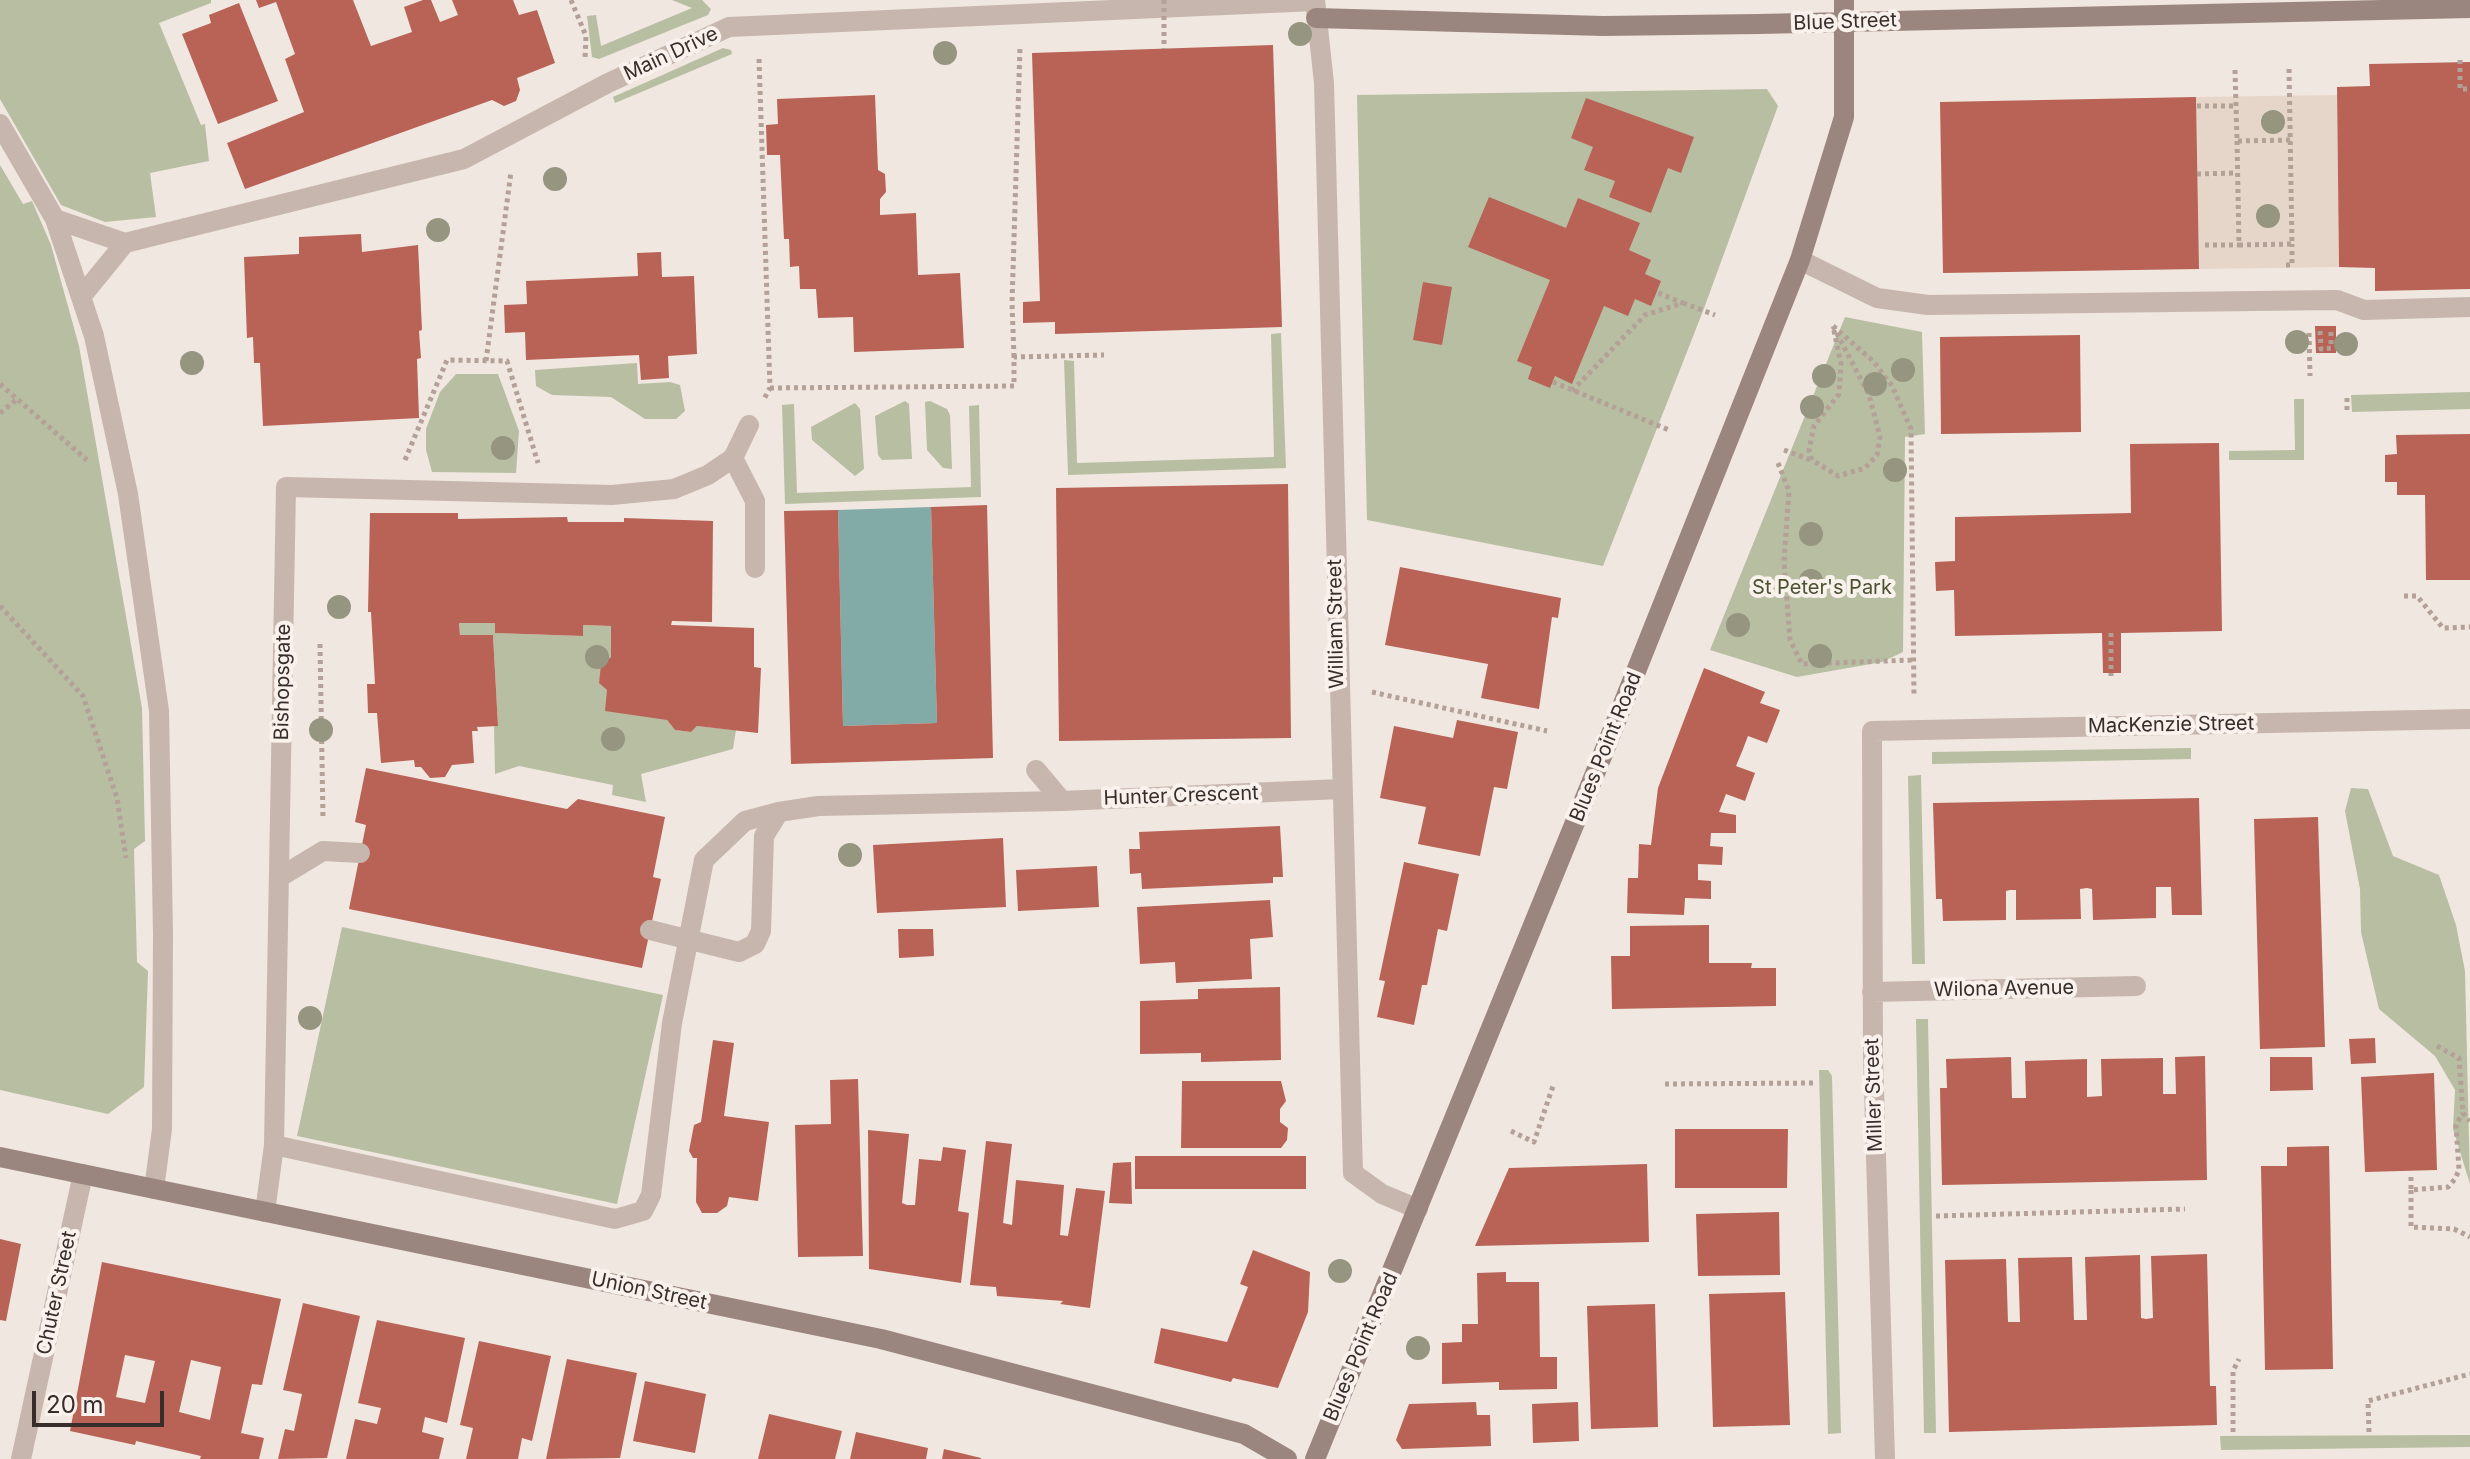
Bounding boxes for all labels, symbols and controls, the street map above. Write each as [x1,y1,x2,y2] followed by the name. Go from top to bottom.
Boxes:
[1793,8,1897,36] street label: Blue Street
[620,22,722,86] street label: Main Drive
[1323,559,1349,689] street label: William Street
[1752,576,1892,600] park label: St Peter's Park
[270,623,296,741] street label: Bishopsgate
[1565,669,1647,825] street label: Blues Point Road
[2088,712,2254,738] street label: MacKenzie Street
[1103,781,1259,811] street label: Hunter Crescent
[1934,976,2074,1002] street label: Wilona Avenue
[1860,1038,1888,1152] street label: Miller Street
[32,1229,82,1357] street label: Chuter Street
[589,1267,709,1315] street label: Union Street
[1319,1269,1403,1425] street label: Blues Point Road
[36,1375,168,1425] scale bar
[46,1390,104,1419] text: 20 m

